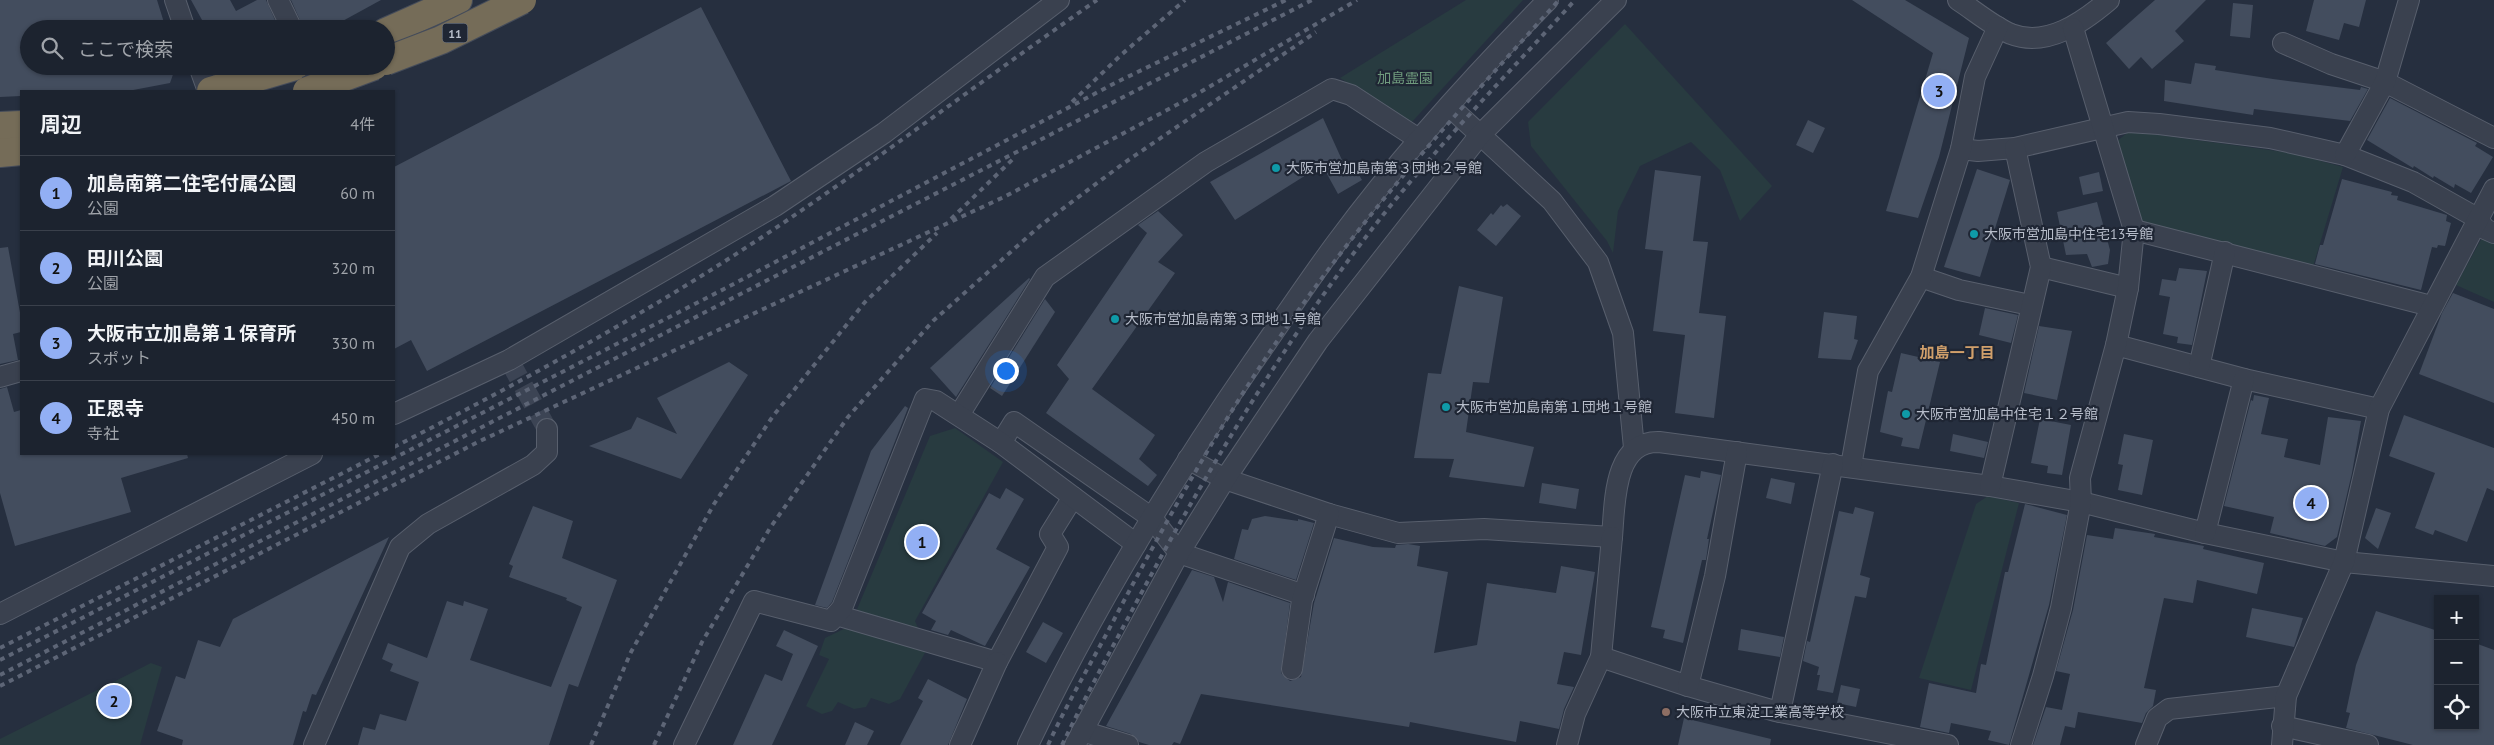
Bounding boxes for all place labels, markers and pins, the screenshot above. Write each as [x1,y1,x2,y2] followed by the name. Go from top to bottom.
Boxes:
[1923,72,1955,110] pin: 3
[1286,159,1482,177] place label: 大阪市営加島南第３団地２号館
[1270,162,1282,174] marker: 大阪市営加島南第３団地２号館
[1984,225,2153,243] place label: 大阪市営加島中住宅13号館
[1968,228,1980,240] marker: 大阪市営加島中住宅13号館
[1125,310,1321,328] place label: 大阪市営加島南第３団地１号館
[1109,313,1121,325] marker: 大阪市営加島南第３団地１号館
[1456,398,1652,416] place label: 大阪市営加島南第１団地１号館
[1440,401,1452,413] marker: 大阪市営加島南第１団地１号館
[1916,405,2098,423] place label: 大阪市営加島中住宅１２号館
[1900,408,1912,420] marker: 大阪市営加島中住宅１２号館
[2295,484,2327,522] pin: 4
[906,523,938,561] pin: 1
[98,682,130,720] pin: 2
[1676,703,1844,721] place label: 大阪市立東淀工業高等学校
[1660,706,1672,718] marker: 大阪市立東淀工業高等学校

